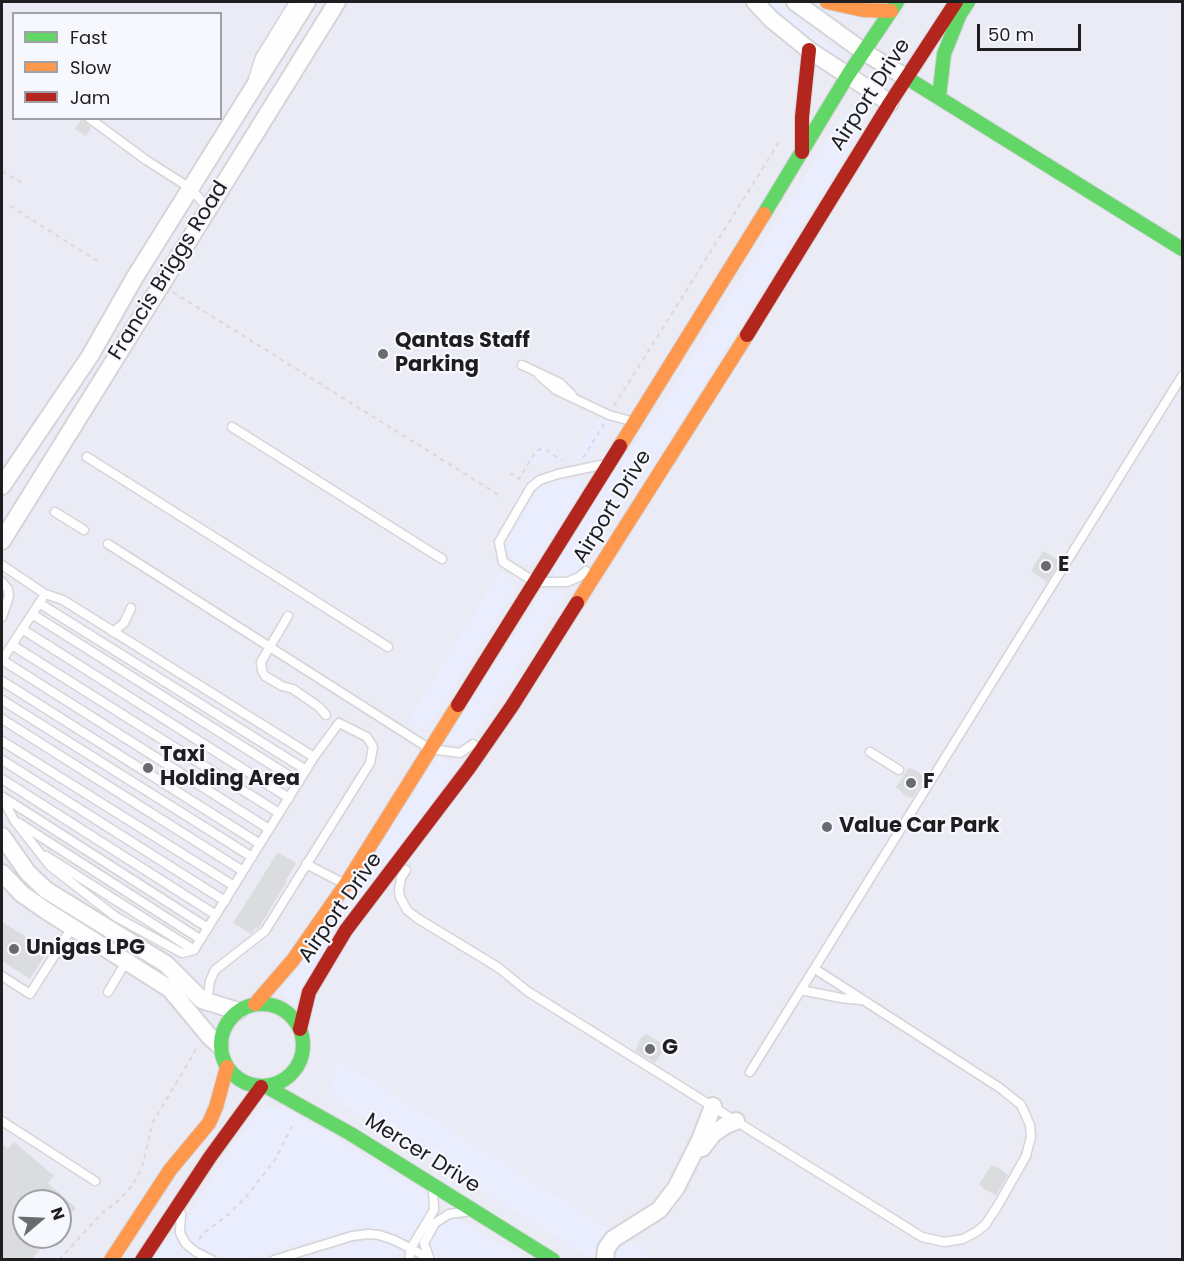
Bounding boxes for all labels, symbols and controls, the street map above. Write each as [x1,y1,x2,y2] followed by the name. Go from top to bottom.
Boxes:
[12,12,222,120] legend
[980,12,1084,50] scale bar
[988,22,1034,47] text: 50 m
[70,25,107,50] text: Fast
[825,34,917,156] street label: Airport Drive
[70,55,111,80] text: Slow
[70,85,110,110] text: Jam
[104,177,234,365] street label: Francis Briggs Road
[395,329,530,379] place label: Qantas Staff Parking
[376,347,390,361] marker: Qantas Staff Parking
[568,446,658,568] street label: Airport Drive
[1058,553,1069,579] place label: E
[1039,559,1053,573] marker: E
[160,743,300,793] place label: Taxi Holding Area
[141,761,155,775] marker: Taxi Holding Area
[923,770,934,796] place label: F
[904,776,918,790] marker: F
[839,814,999,840] place label: Value Car Park
[820,820,834,834] marker: Value Car Park
[294,848,388,968] street label: Airport Drive
[26,936,145,962] place label: Unigas LPG
[7,942,21,956] marker: Unigas LPG
[662,1036,678,1062] place label: G
[643,1042,657,1056] marker: G
[360,1109,484,1199] street label: Mercer Drive
[12,1189,72,1249] north arrow
[45,1204,70,1223] text: N

